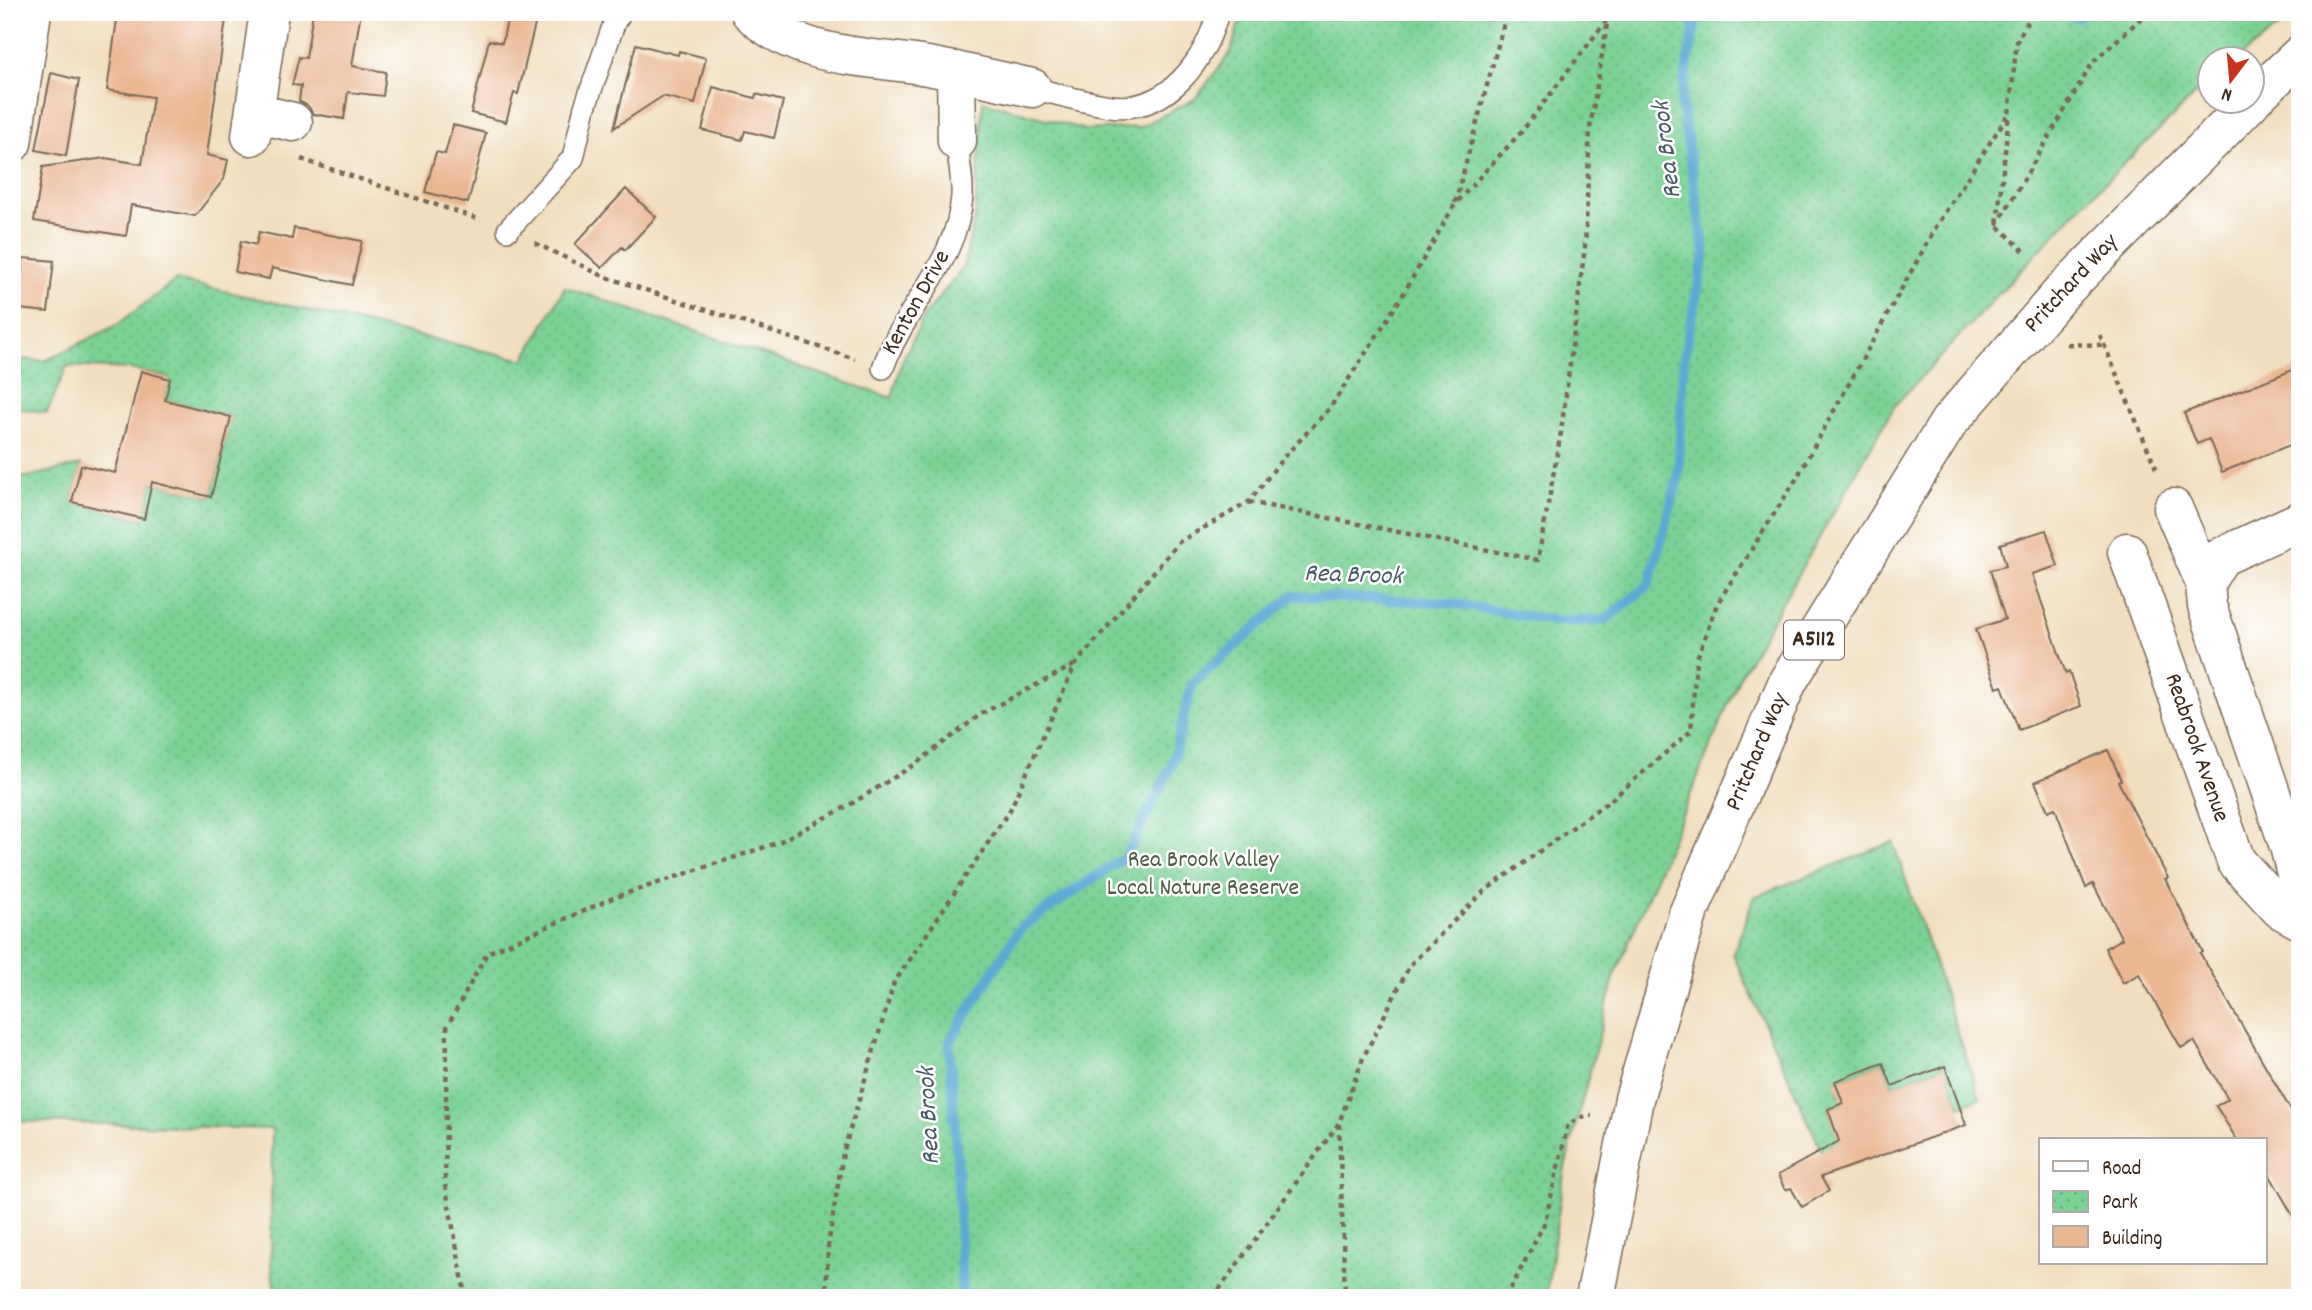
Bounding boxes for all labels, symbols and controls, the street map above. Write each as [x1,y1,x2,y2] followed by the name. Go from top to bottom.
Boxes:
[2196,46,2266,116] north arrow
[2219,79,2236,107] text: N
[1643,97,1692,201] water label: Rea Brook
[2017,226,2128,341] street label: Pritchard Way
[874,244,960,362] street label: Kenton Drive
[1303,556,1405,596] water label: Rea Brook
[1784,620,1844,660] road number: A5112
[2155,669,2237,827] street label: Reabrook Avenue
[1718,686,1799,816] street label: Pritchard Way
[1107,844,1299,906] park label: Rea Brook Valley Local Nature Reserve
[909,1064,951,1166] water label: Rea Brook
[2039,1138,2266,1264] legend
[2102,1155,2141,1185] text: Road
[2102,1189,2138,1219] text: Park
[2102,1225,2162,1255] text: Building

